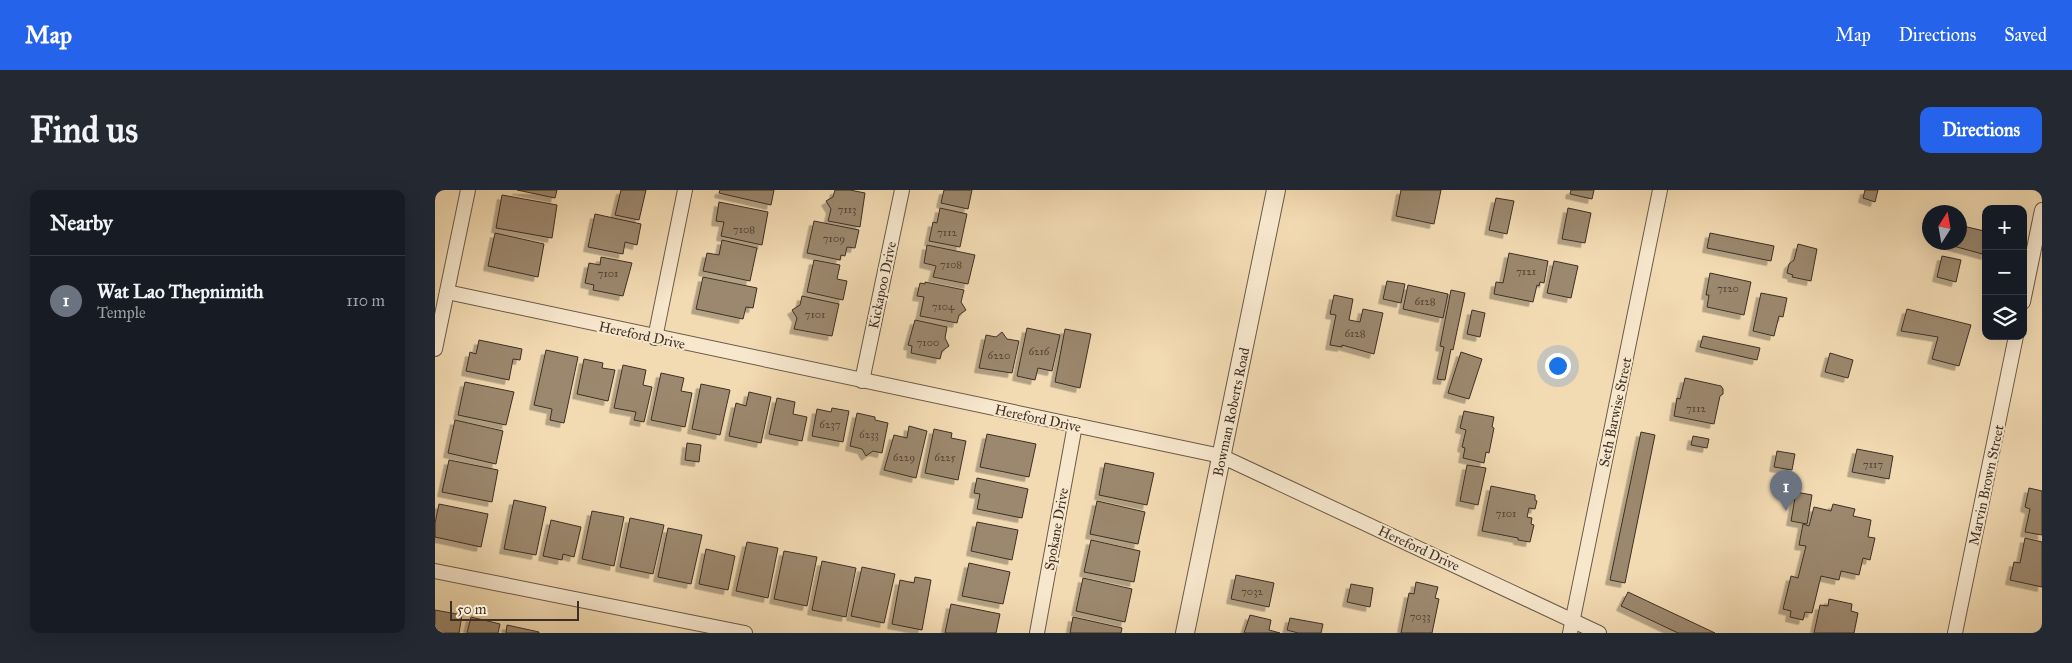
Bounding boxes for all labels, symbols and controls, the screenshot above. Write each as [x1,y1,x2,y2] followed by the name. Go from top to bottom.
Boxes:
[25,20,72,50] text: Map
[1835,24,1871,46] text: Map
[1899,24,1976,46] text: Directions
[2004,24,2047,46] text: Saved
[1920,107,2042,153] button: Directions
[30,109,138,152] text: Find us
[838,203,856,216] house number: 7113
[1922,205,1967,250] north arrow
[1982,205,2027,340] map controls
[1982,205,2027,250] button: +
[50,210,113,236] text: Nearby
[733,223,755,236] house number: 7108
[937,226,958,239] house number: 7112
[823,232,845,245] house number: 7109
[865,240,900,330] street label: Kickapoo Drive
[1982,250,2027,295] button: −
[940,258,962,271] house number: 7108
[1516,265,1536,278] house number: 7121
[598,267,618,280] house number: 7101
[97,280,264,303] text: Wat Lao Thepnimith
[1717,282,1739,295] house number: 7120
[63,291,69,310] text: 1
[346,291,385,310] text: 110 m
[1414,295,1436,308] house number: 6128
[1982,295,2027,340] button: layers
[932,300,955,313] house number: 7104
[97,303,146,322] text: Temple
[805,308,825,321] house number: 7101
[597,318,687,353] street label: Hereford Drive
[1344,327,1366,340] house number: 6128
[917,336,939,349] house number: 7100
[1028,345,1050,358] house number: 6216
[1210,346,1253,478] street label: Bowman Roberts Road
[988,349,1010,362] house number: 6220
[1545,353,1571,379] your location
[1596,356,1635,469] street label: Seth Barwise Street
[993,401,1083,436] street label: Hereford Drive
[1686,402,1707,415] house number: 7112
[819,418,841,431] house number: 6237
[1965,423,2008,547] street label: Marvin Brown Street
[859,428,879,441] house number: 6233
[893,451,915,464] house number: 6229
[934,451,956,464] house number: 6225
[1863,458,1883,471] house number: 7117
[1770,470,1802,511] pin: 1
[1041,486,1072,572] street label: Spokane Drive
[1496,507,1516,520] house number: 7101
[1375,522,1462,575] street label: Hereford Drive
[1241,585,1264,598] house number: 7032
[450,598,579,621] scale bar
[457,601,486,618] text: 50 m
[1409,610,1431,623] house number: 7033

